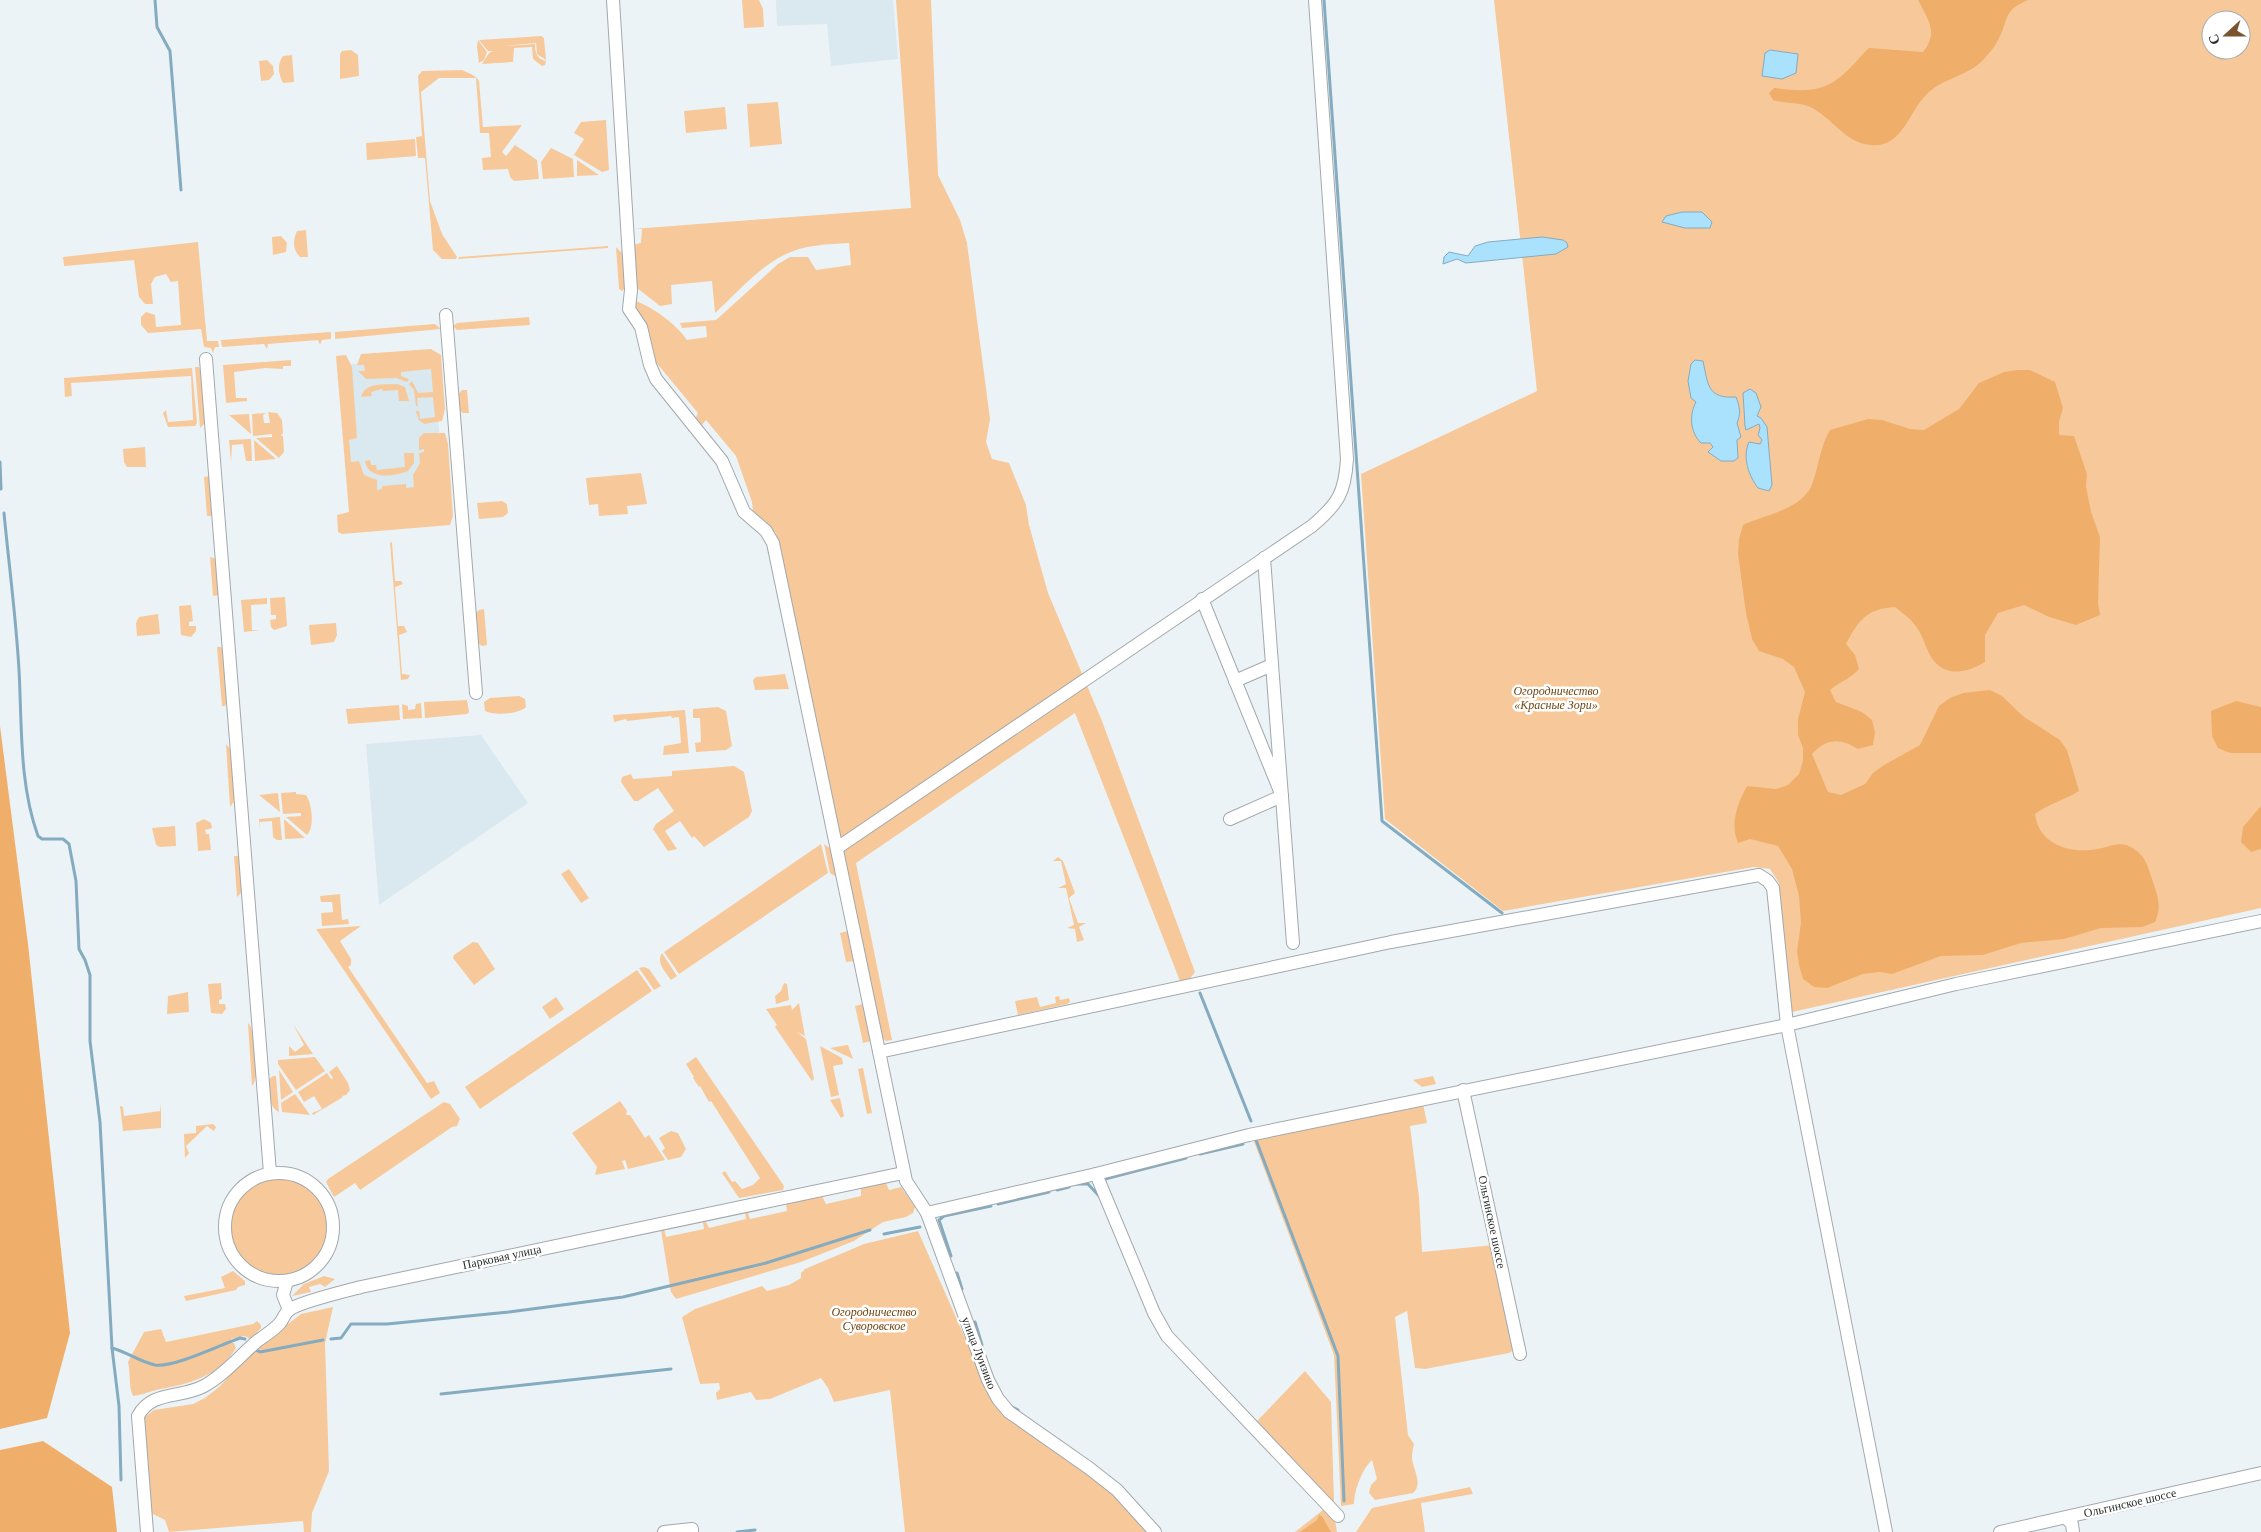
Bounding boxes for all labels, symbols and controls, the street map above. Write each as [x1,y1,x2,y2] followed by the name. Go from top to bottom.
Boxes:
[2201,10,2251,60] north arrow
[2206,32,2223,47] text: С
[1513,684,1599,712] park label: Огородничество «Красные Зори»
[1475,1174,1509,1270] street label: Ольгинское шоссе
[461,1242,543,1272] street label: Парковая улица
[831,1305,917,1333] park label: Огородничество Суворовское
[959,1315,999,1391] street label: улица Луизино
[2082,1486,2178,1520] street label: Ольгинское шоссе

